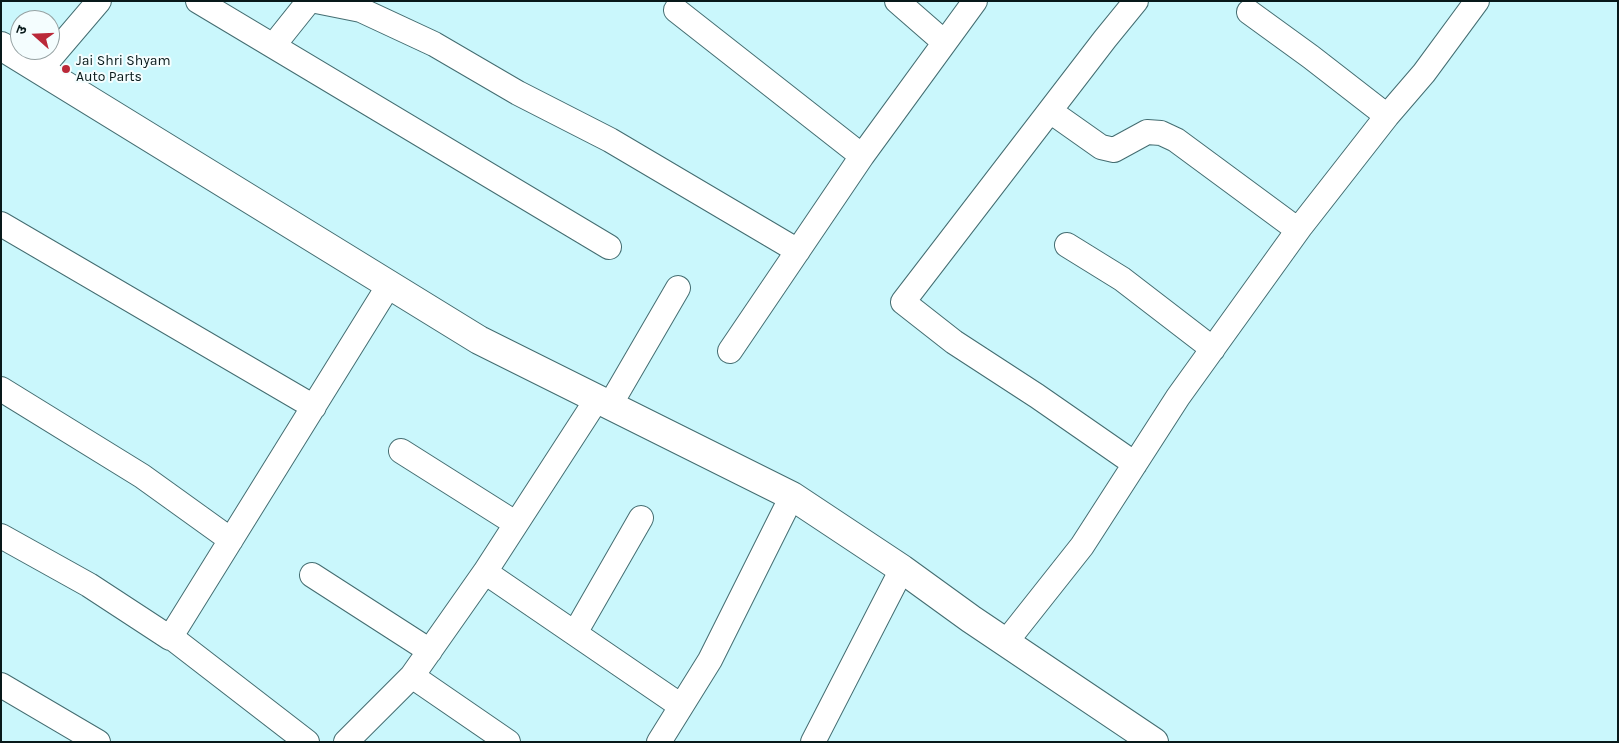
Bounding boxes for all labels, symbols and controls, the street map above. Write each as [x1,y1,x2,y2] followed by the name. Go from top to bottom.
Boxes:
[10,10,60,60] north arrow
[12,23,31,37] text: उ
[76,53,171,85] place label: Jai Shri Shyam Auto Parts
[60,63,72,75] marker: Jai Shri Shyam Auto Parts

